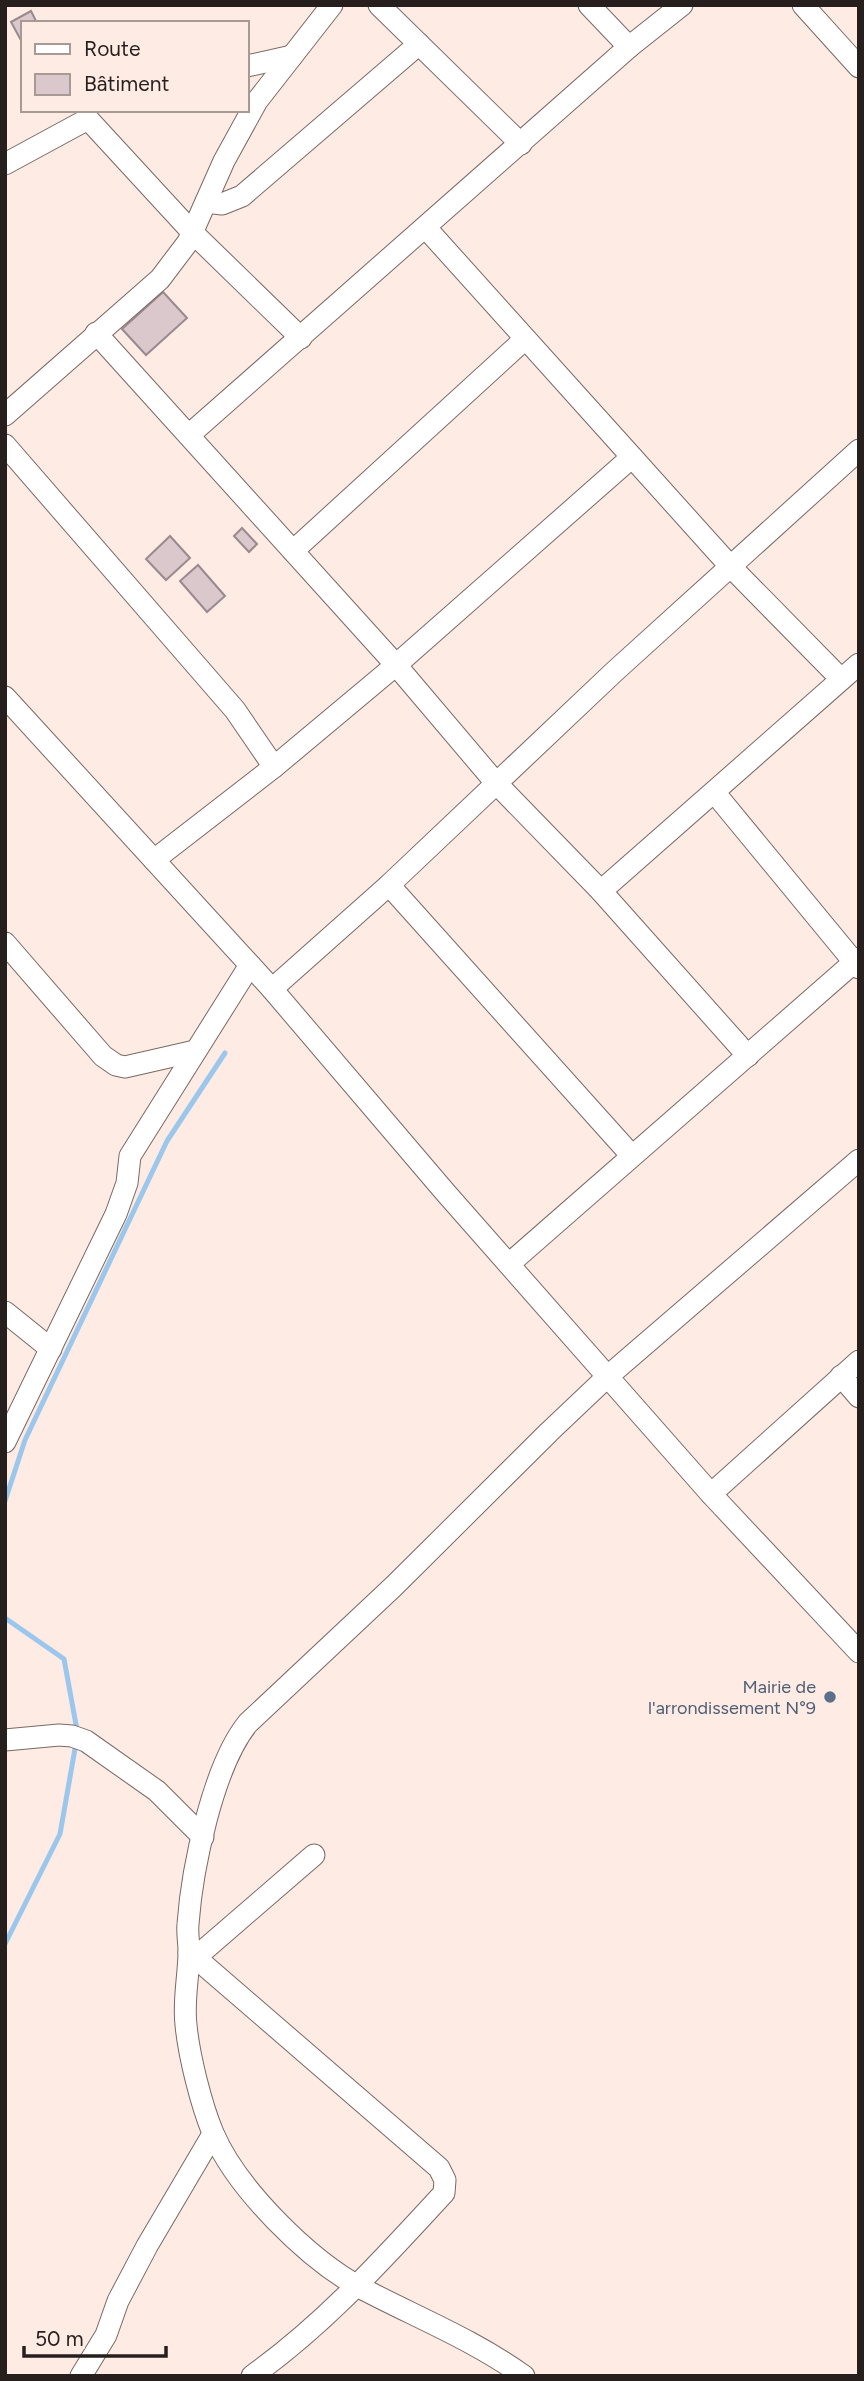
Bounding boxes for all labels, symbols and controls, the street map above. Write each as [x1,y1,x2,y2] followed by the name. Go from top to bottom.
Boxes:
[21,21,248,112] legend
[84,36,140,61] text: Route
[84,71,169,96] text: Bâtiment
[648,1676,816,1719] place label: Mairie de l'arrondissement N°9
[822,1689,838,1705] marker: Mairie de l'arrondissement N°9
[24,2314,166,2358] scale bar
[35,2326,84,2351] text: 50 m

